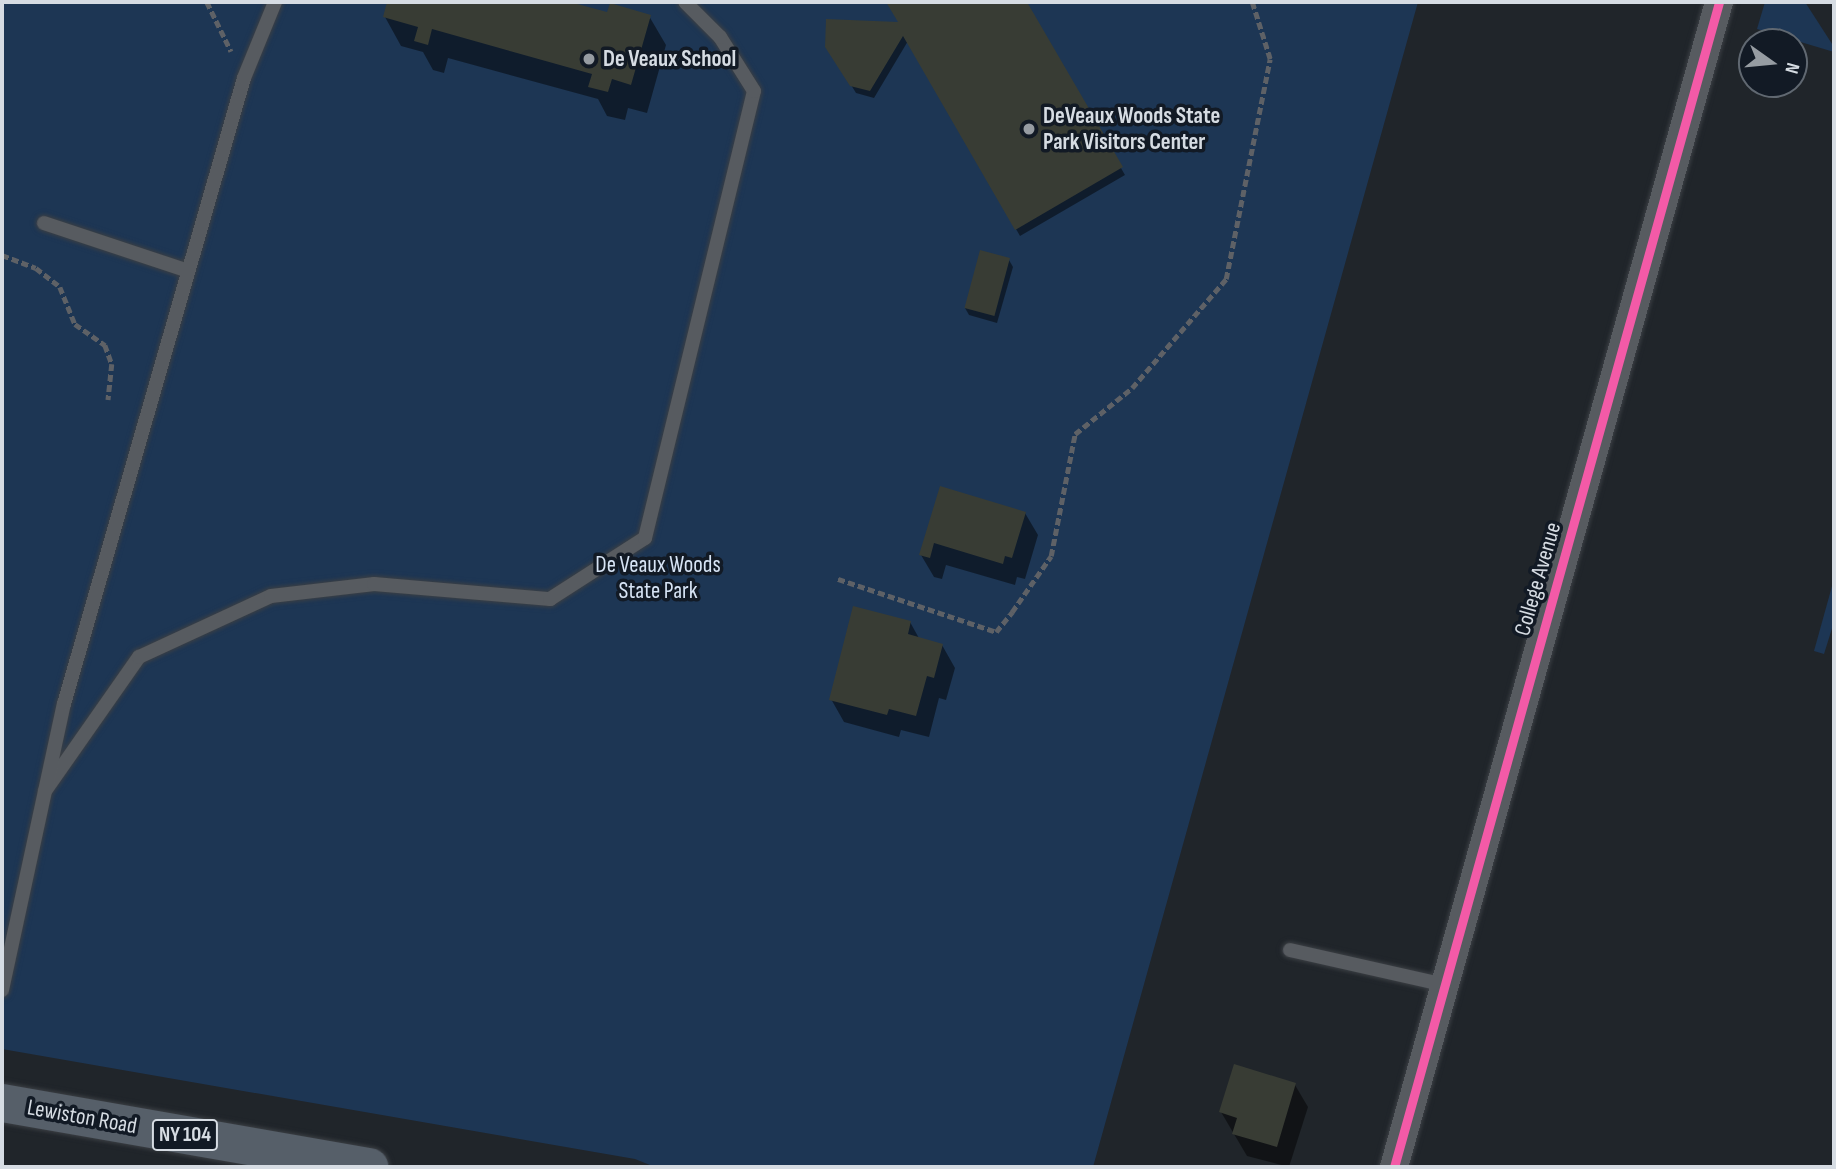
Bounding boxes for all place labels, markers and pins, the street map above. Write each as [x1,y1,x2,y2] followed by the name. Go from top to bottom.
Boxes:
[603,45,736,73] place label: De Veaux School
[581,51,597,67] marker: De Veaux School
[1043,102,1220,156] place label: DeVeaux Woods State Park Visitors Center
[1021,121,1037,137] marker: DeVeaux Woods State Park Visitors Center

